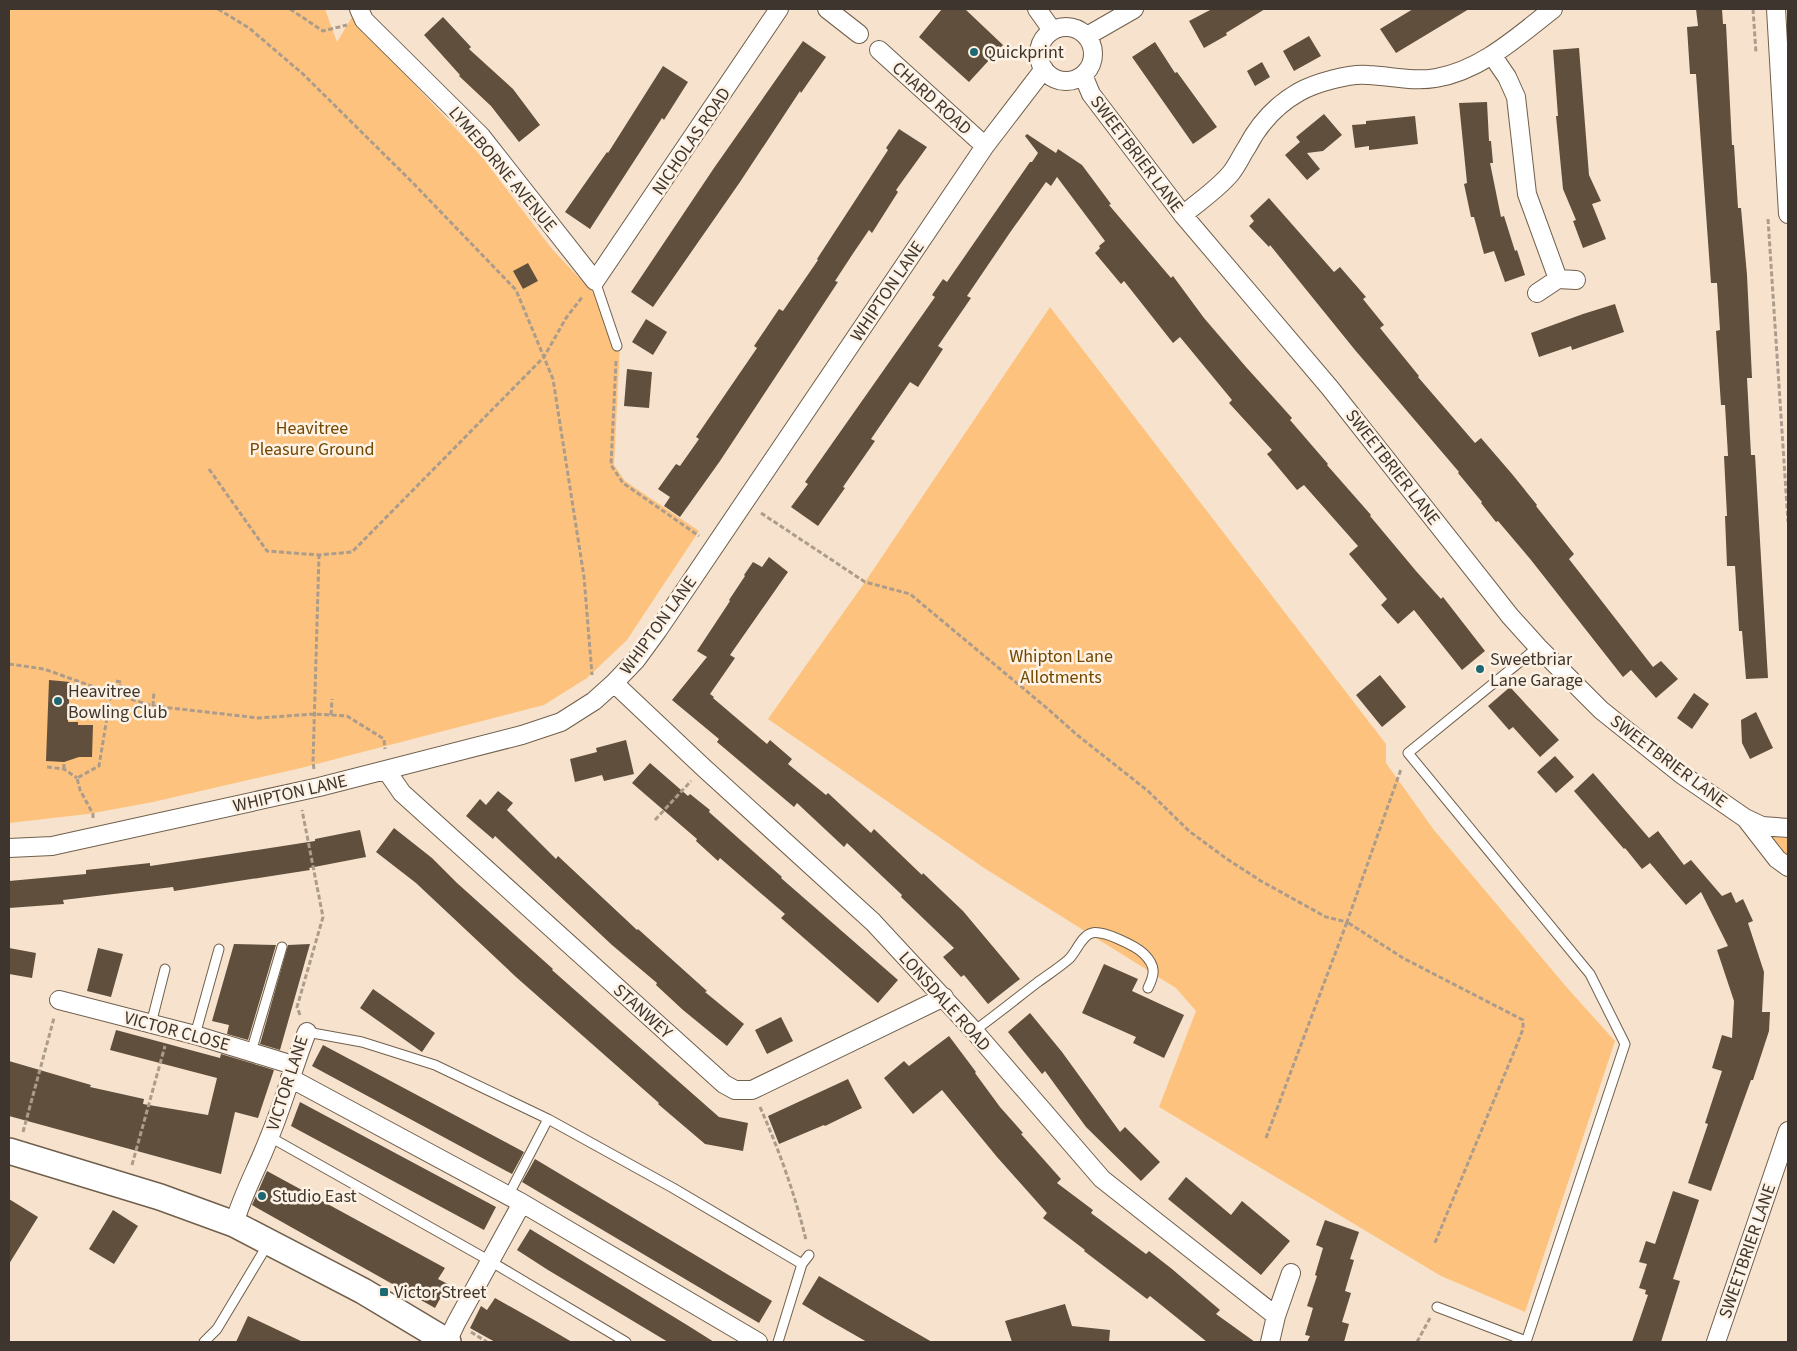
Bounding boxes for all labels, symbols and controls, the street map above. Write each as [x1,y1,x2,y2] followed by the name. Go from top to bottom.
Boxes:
[984,40,1064,65] place label: Quickprint
[968,46,980,58] marker: Quickprint
[886,56,977,141] street label: CHARD ROAD
[646,82,737,200] street label: NICHOLAS ROAD
[1084,90,1189,218] street label: SWEETBRIER LANE
[443,101,563,238] street label: LYMEBORNE AVENUE
[844,236,930,347] street label: WHIPTON LANE
[1339,404,1446,531] street label: SWEETBRIER LANE
[249,416,375,462] park label: Heavitree Pleasure Ground
[614,571,703,680] street label: WHIPTON LANE
[1009,644,1113,690] park label: Whipton Lane Allotments
[1490,647,1583,693] place label: Sweetbriar Lane Garage
[1474,663,1486,675] marker: Sweetbriar Lane Garage
[68,679,167,725] place label: Heavitree Bowling Club
[52,695,64,707] marker: Heavitree Bowling Club
[1605,709,1733,814] street label: SWEETBRIER LANE
[231,768,350,819] street label: WHIPTON LANE
[893,946,996,1057] street label: LONSDALE ROAD
[608,978,678,1045] street label: STANWEY
[121,1005,233,1058] street label: VICTOR CLOSE
[260,1032,315,1134] street label: VICTOR LANE
[1713,1180,1782,1322] street label: SWEETBRIER LANE
[272,1184,357,1209] place label: Studio East
[256,1190,268,1202] marker: Studio East
[394,1280,486,1305] place label: Victor Street
[378,1286,390,1298] marker: Victor Street

